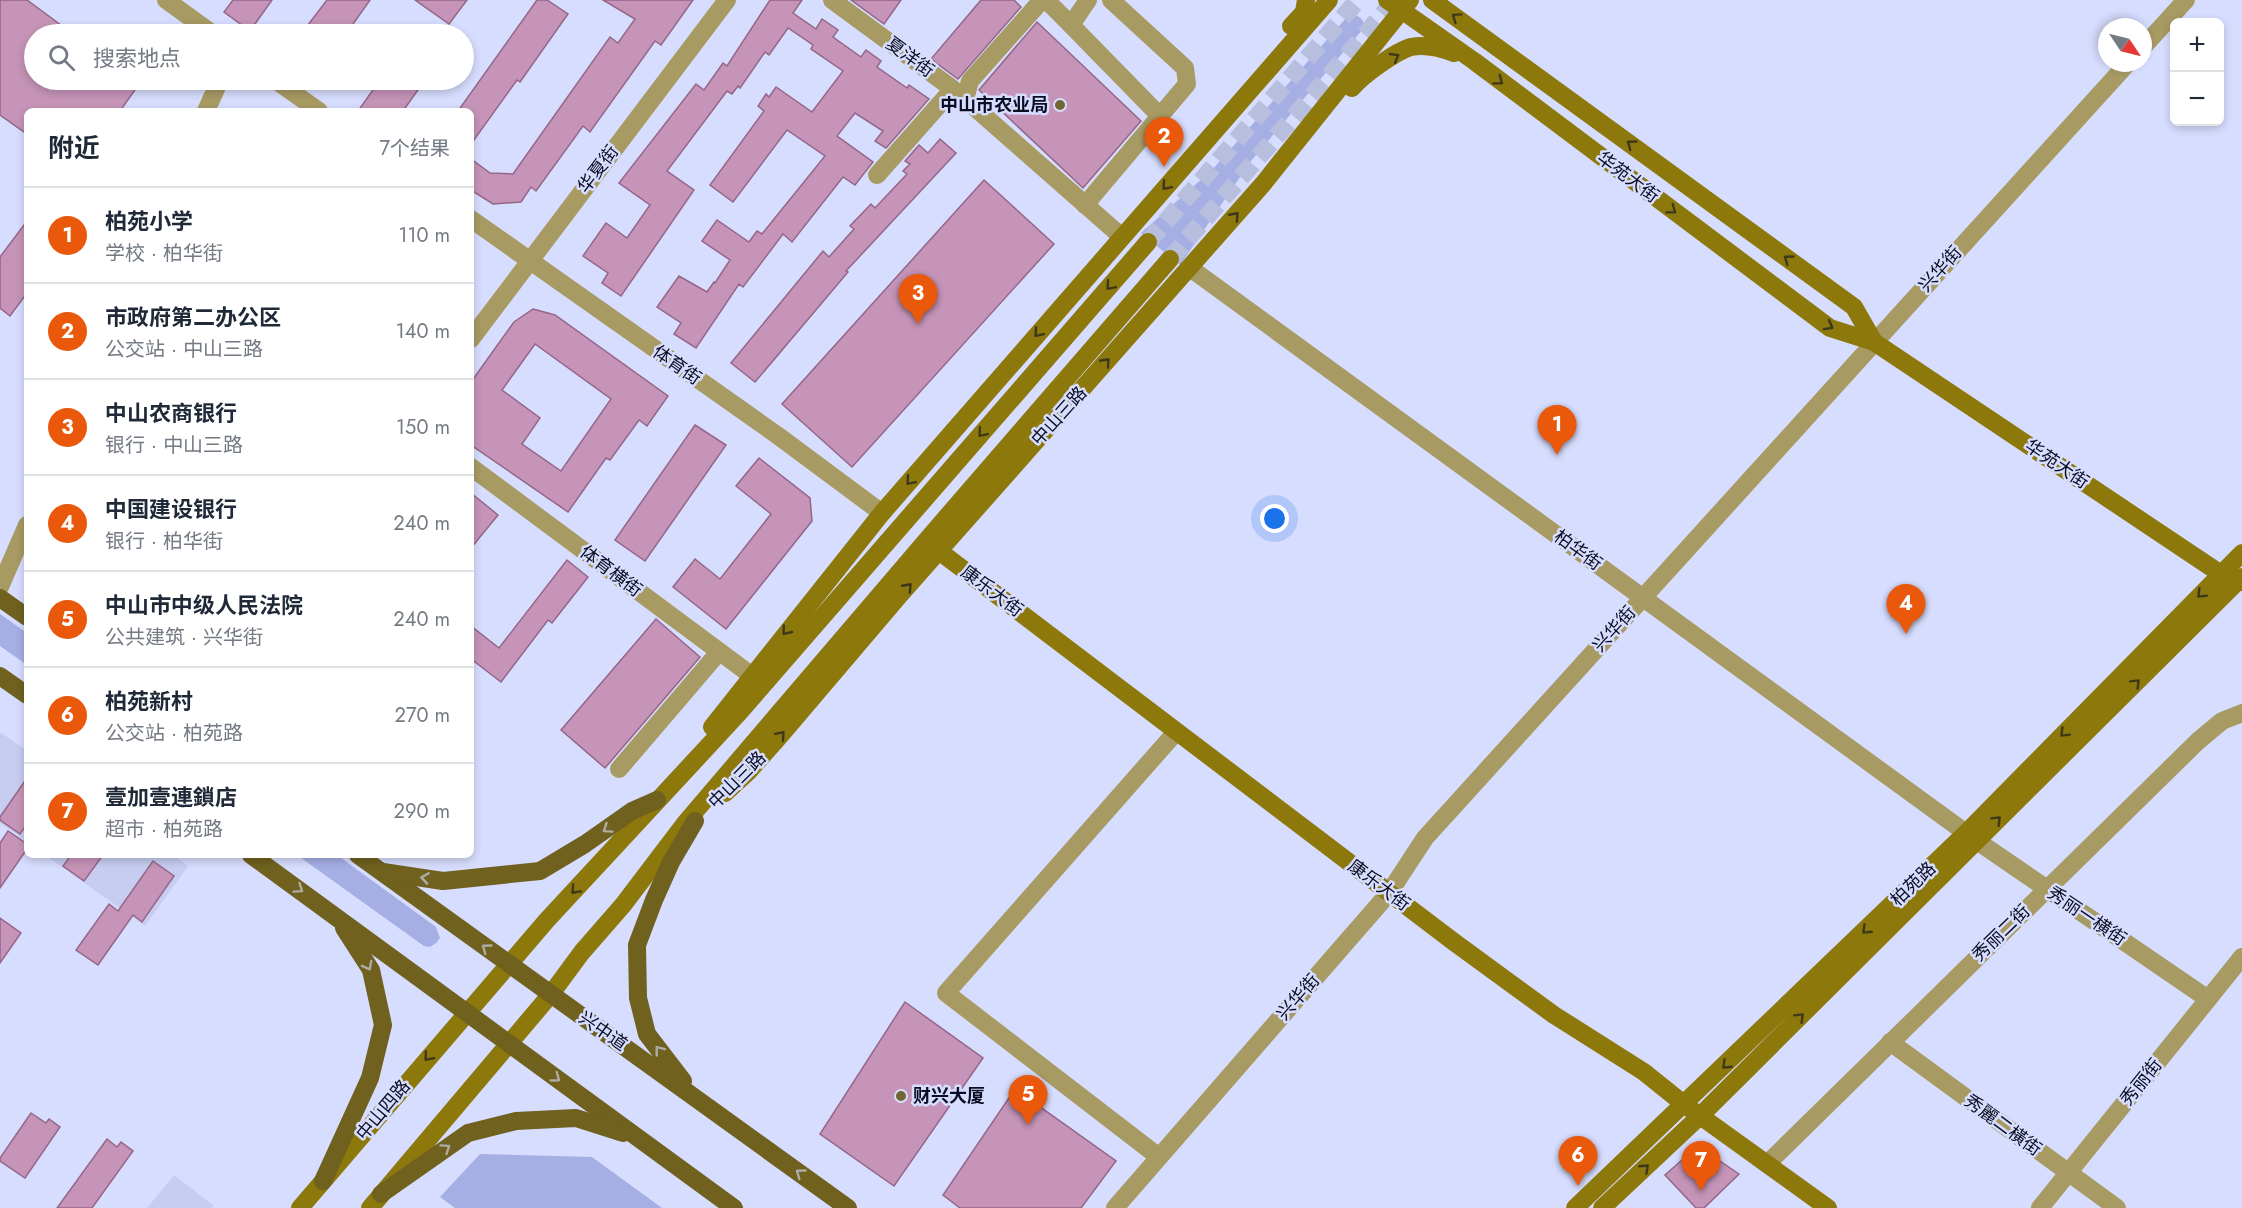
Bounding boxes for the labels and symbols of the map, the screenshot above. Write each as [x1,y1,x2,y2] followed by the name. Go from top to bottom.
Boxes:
[1452,13,1463,24] one-way arrow
[2098,18,2152,72] north arrow
[881,31,939,83] street label: 夏洋街
[1388,52,1399,64] one-way arrow
[1493,74,1504,85] one-way arrow
[940,92,1048,118] place label: 中山市农业局
[1053,98,1067,112] marker: 中山市农业局
[1144,118,1184,167] pin: 2
[571,140,625,198] street label: 华夏街
[1626,140,1637,151] one-way arrow
[1591,145,1665,209] street label: 华苑大街
[1162,179,1173,190] one-way arrow
[1665,203,1676,214] one-way arrow
[1228,212,1239,223] one-way arrow
[1912,240,1968,298] street label: 兴华街
[1784,255,1795,266] one-way arrow
[898,274,938,324] pin: 3
[1106,279,1117,290] one-way arrow
[1823,319,1833,330] one-way arrow
[1034,326,1045,337] one-way arrow
[647,339,707,391] street label: 体育街
[1099,358,1110,369] one-way arrow
[1025,381,1093,451] street label: 中山三路
[1538,406,1576,455] pin: 1
[978,426,989,437] one-way arrow
[2020,433,2094,495] street label: 华苑大街
[906,474,917,484] one-way arrow
[1260,504,1289,533] your location
[1549,524,1607,576] street label: 柏华街
[574,539,648,603] street label: 体育横街
[955,559,1029,623] street label: 康乐大街
[900,583,911,594] one-way arrow
[1886,584,1926,634] pin: 4
[2197,587,2208,598] one-way arrow
[1586,600,1642,658] street label: 兴华街
[783,625,794,636] one-way arrow
[2128,679,2139,690] one-way arrow
[2060,727,2071,737] one-way arrow
[774,731,785,742] one-way arrow
[702,745,772,815] street label: 中山三路
[1990,817,2001,828] one-way arrow
[602,822,613,833] one-way arrow
[1342,853,1416,917] street label: 康乐大街
[1885,856,1941,912] street label: 柏苑路
[420,872,429,884] one-way arrow
[2042,880,2132,952] street label: 秀丽一横街
[292,882,303,893] one-way arrow
[571,883,582,894] one-way arrow
[1966,899,2036,967] street label: 秀丽二街
[1862,922,1873,933] one-way arrow
[481,944,492,955] one-way arrow
[360,959,372,970] one-way arrow
[1270,968,1326,1026] street label: 兴华街
[573,1005,633,1057] street label: 兴中道
[1792,1014,1803,1025] one-way arrow
[656,1046,667,1057] one-way arrow
[424,1050,435,1061] one-way arrow
[2114,1053,2168,1111] street label: 秀丽街
[1722,1058,1733,1069] one-way arrow
[550,1070,561,1081] one-way arrow
[350,1074,416,1146] street label: 中山四路
[1008,1076,1048,1125] pin: 5
[913,1083,985,1109] place label: 财兴大厦
[1959,1088,2047,1162] street label: 秀麗二橫街
[894,1089,908,1103] marker: 财兴大厦
[1558,1136,1598,1186] pin: 6
[1682,1142,1720,1191] pin: 7
[440,1144,451,1155] one-way arrow
[1638,1164,1649,1175] one-way arrow
[796,1170,807,1181] one-way arrow

